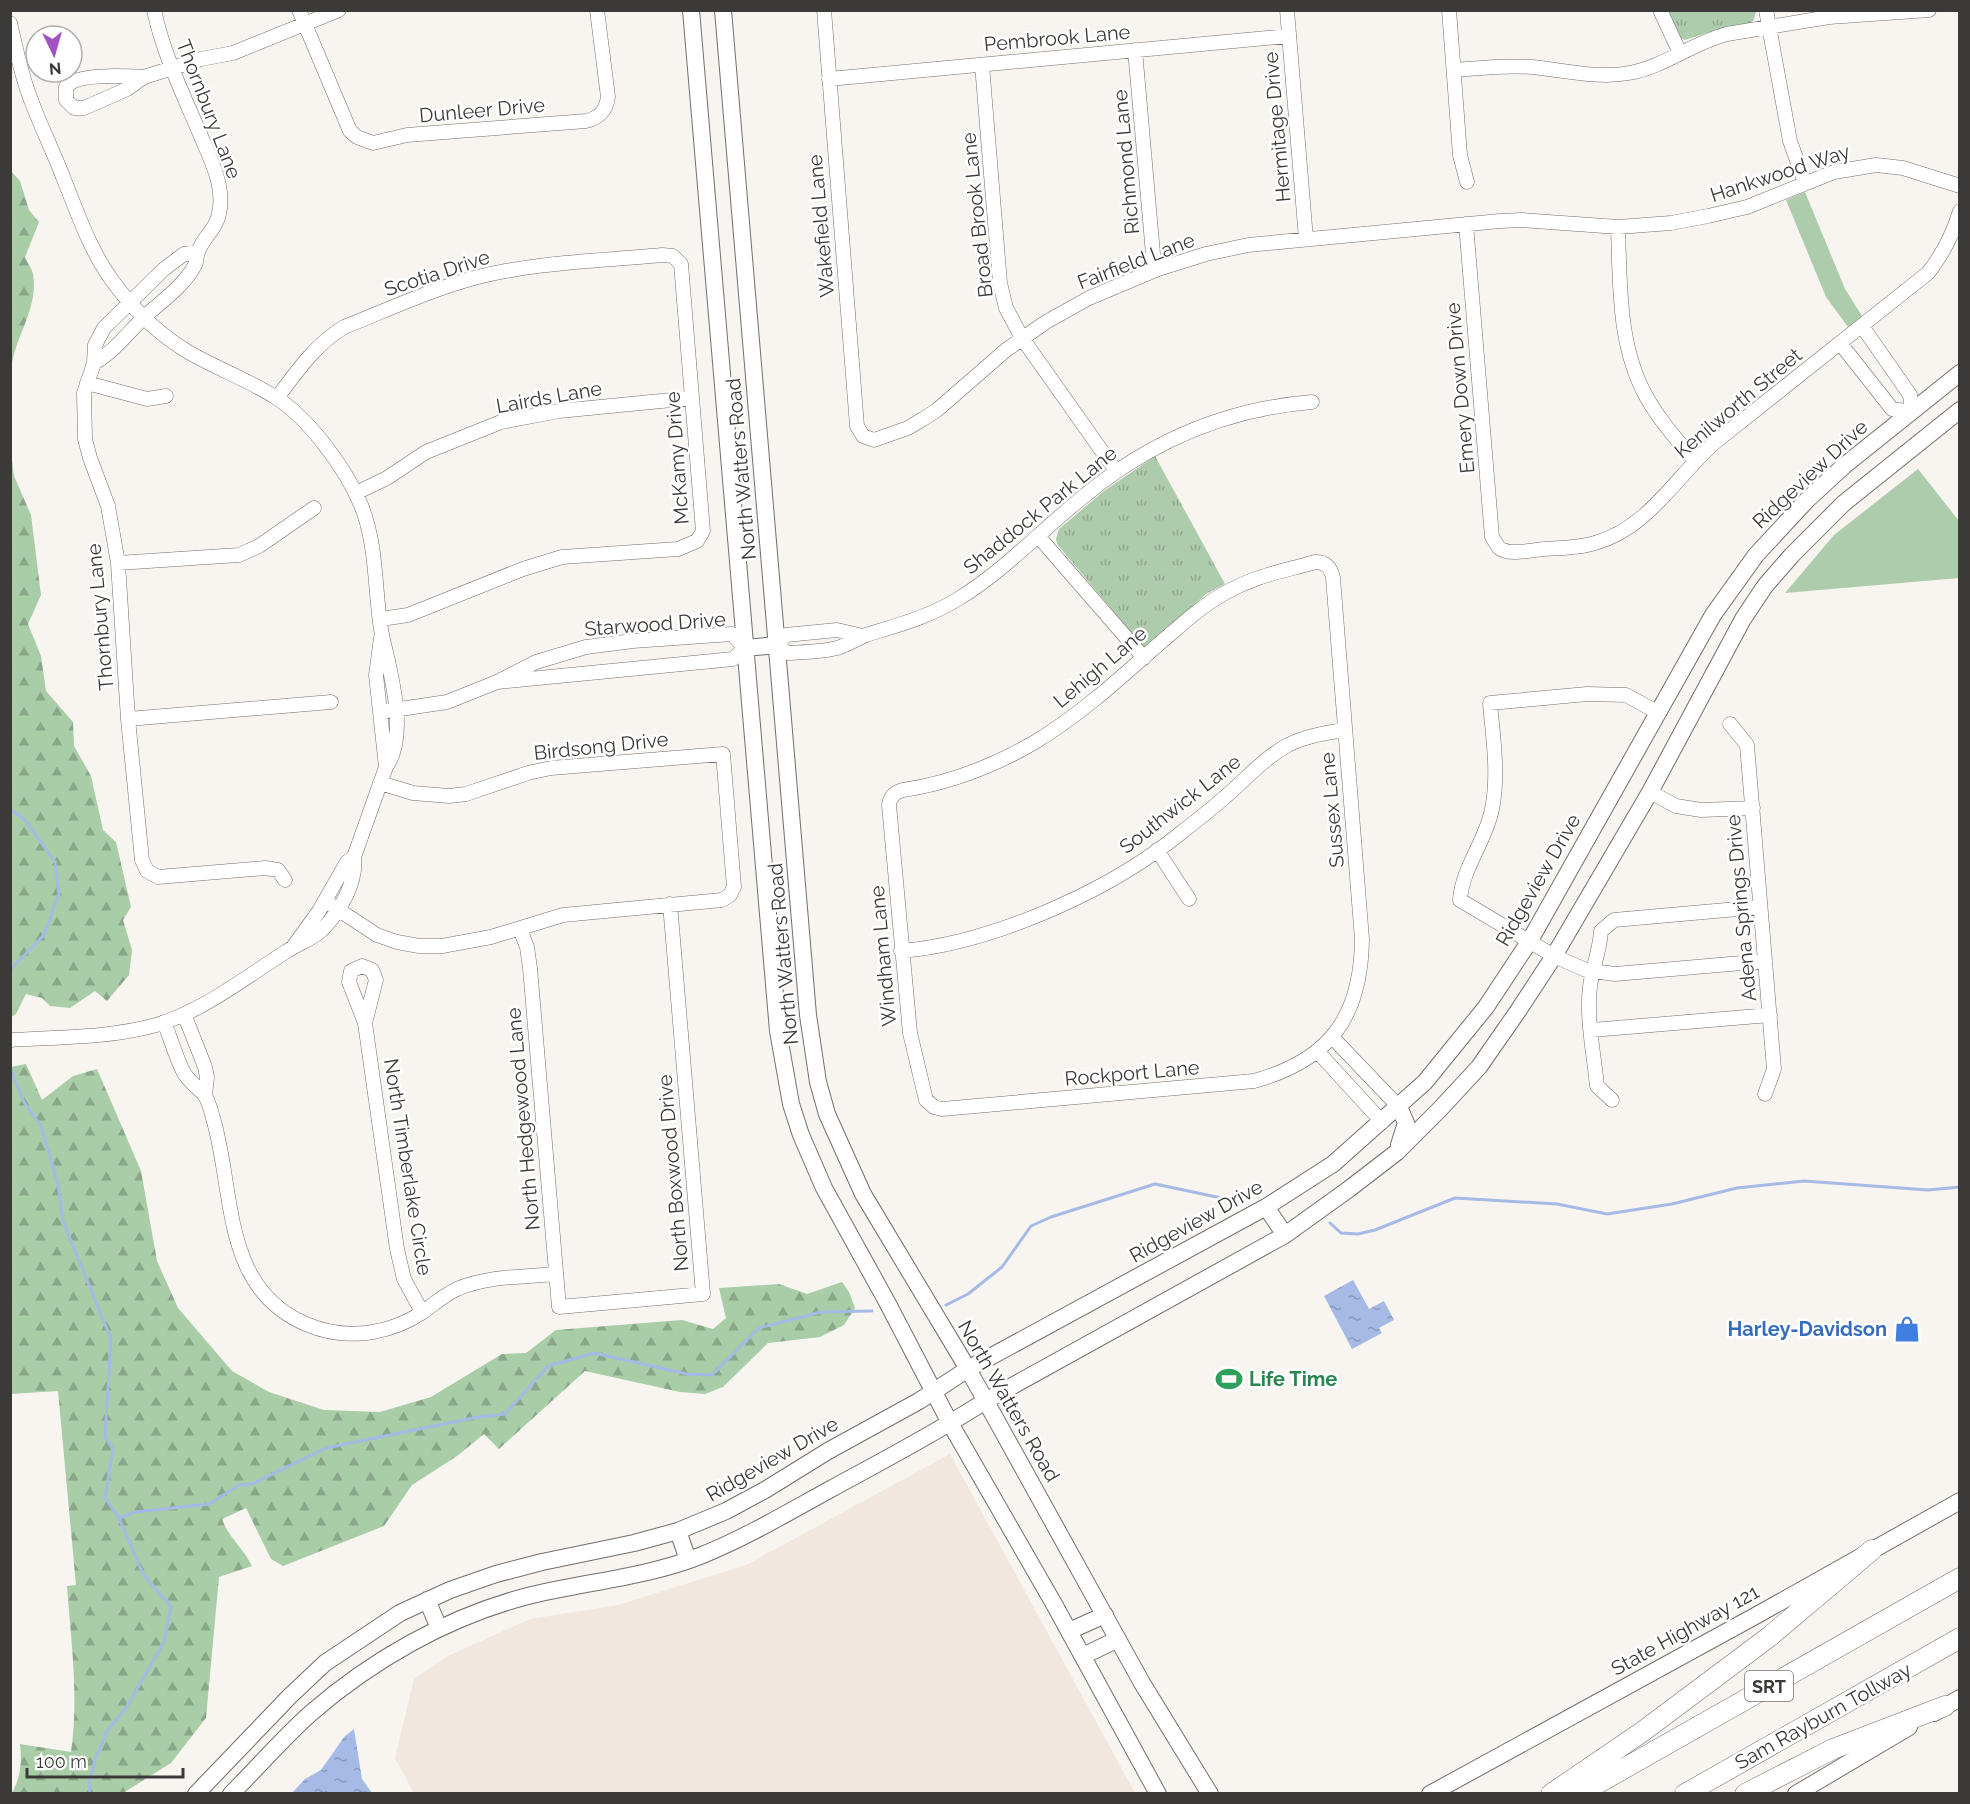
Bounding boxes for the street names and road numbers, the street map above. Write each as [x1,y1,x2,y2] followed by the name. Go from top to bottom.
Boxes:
[983,20,1131,56] street label: Pembrook Lane
[171,36,247,182] street label: Thornbury Lane
[1258,51,1296,203] street label: Hermitage Drive
[1108,88,1144,235] street label: Richmond Lane
[418,93,546,127] street label: Dunleer Drive
[956,131,998,299] street label: Broad Brook Lane
[1707,139,1853,207] street label: Hankwood Way
[803,153,839,298] street label: Wakefield Lane
[1074,228,1198,294] street label: Fairfield Lane
[381,245,493,301] street label: Scotia Drive
[1441,301,1479,474] street label: Emery Down Drive
[1669,343,1807,463] street label: Kenilworth Street
[494,376,604,418] street label: Lairds Lane
[721,377,761,561] street label: North Watters Road
[660,390,694,525] street label: McKamy Drive
[1747,414,1873,533] street label: Ridgeview Drive
[959,441,1122,579] street label: Shaddock Park Lane
[82,542,118,691] street label: Thornbury Lane
[584,607,727,641] street label: Starwood Drive
[1049,621,1152,713] street label: Lehigh Lane
[532,727,670,765] street label: Birdsong Drive
[1115,749,1246,859] street label: Southwick Lane
[1315,751,1349,869] street label: Sussex Lane
[1490,809,1586,950] street label: Ridgeview Drive
[1721,813,1761,1002] street label: Adena Springs Drive
[763,862,803,1046] street label: North Watters Road
[865,884,901,1027] street label: Windham Lane
[501,1006,545,1231] street label: North Hedgewood Lane
[1064,1055,1201,1091] street label: Rockport Lane
[379,1057,437,1277] street label: North Timberlake Circle
[652,1073,694,1272] street label: North Boxwood Drive
[1125,1174,1267,1268] street label: Ridgeview Drive
[953,1316,1065,1486] street label: North Watters Road
[702,1411,843,1507] street label: Ridgeview Drive
[1607,1579,1763,1681] street label: State Highway 121
[1731,1657,1916,1775] street label: Sam Rayburn Tollway
[1745,1671,1793,1701] road number: SRT

